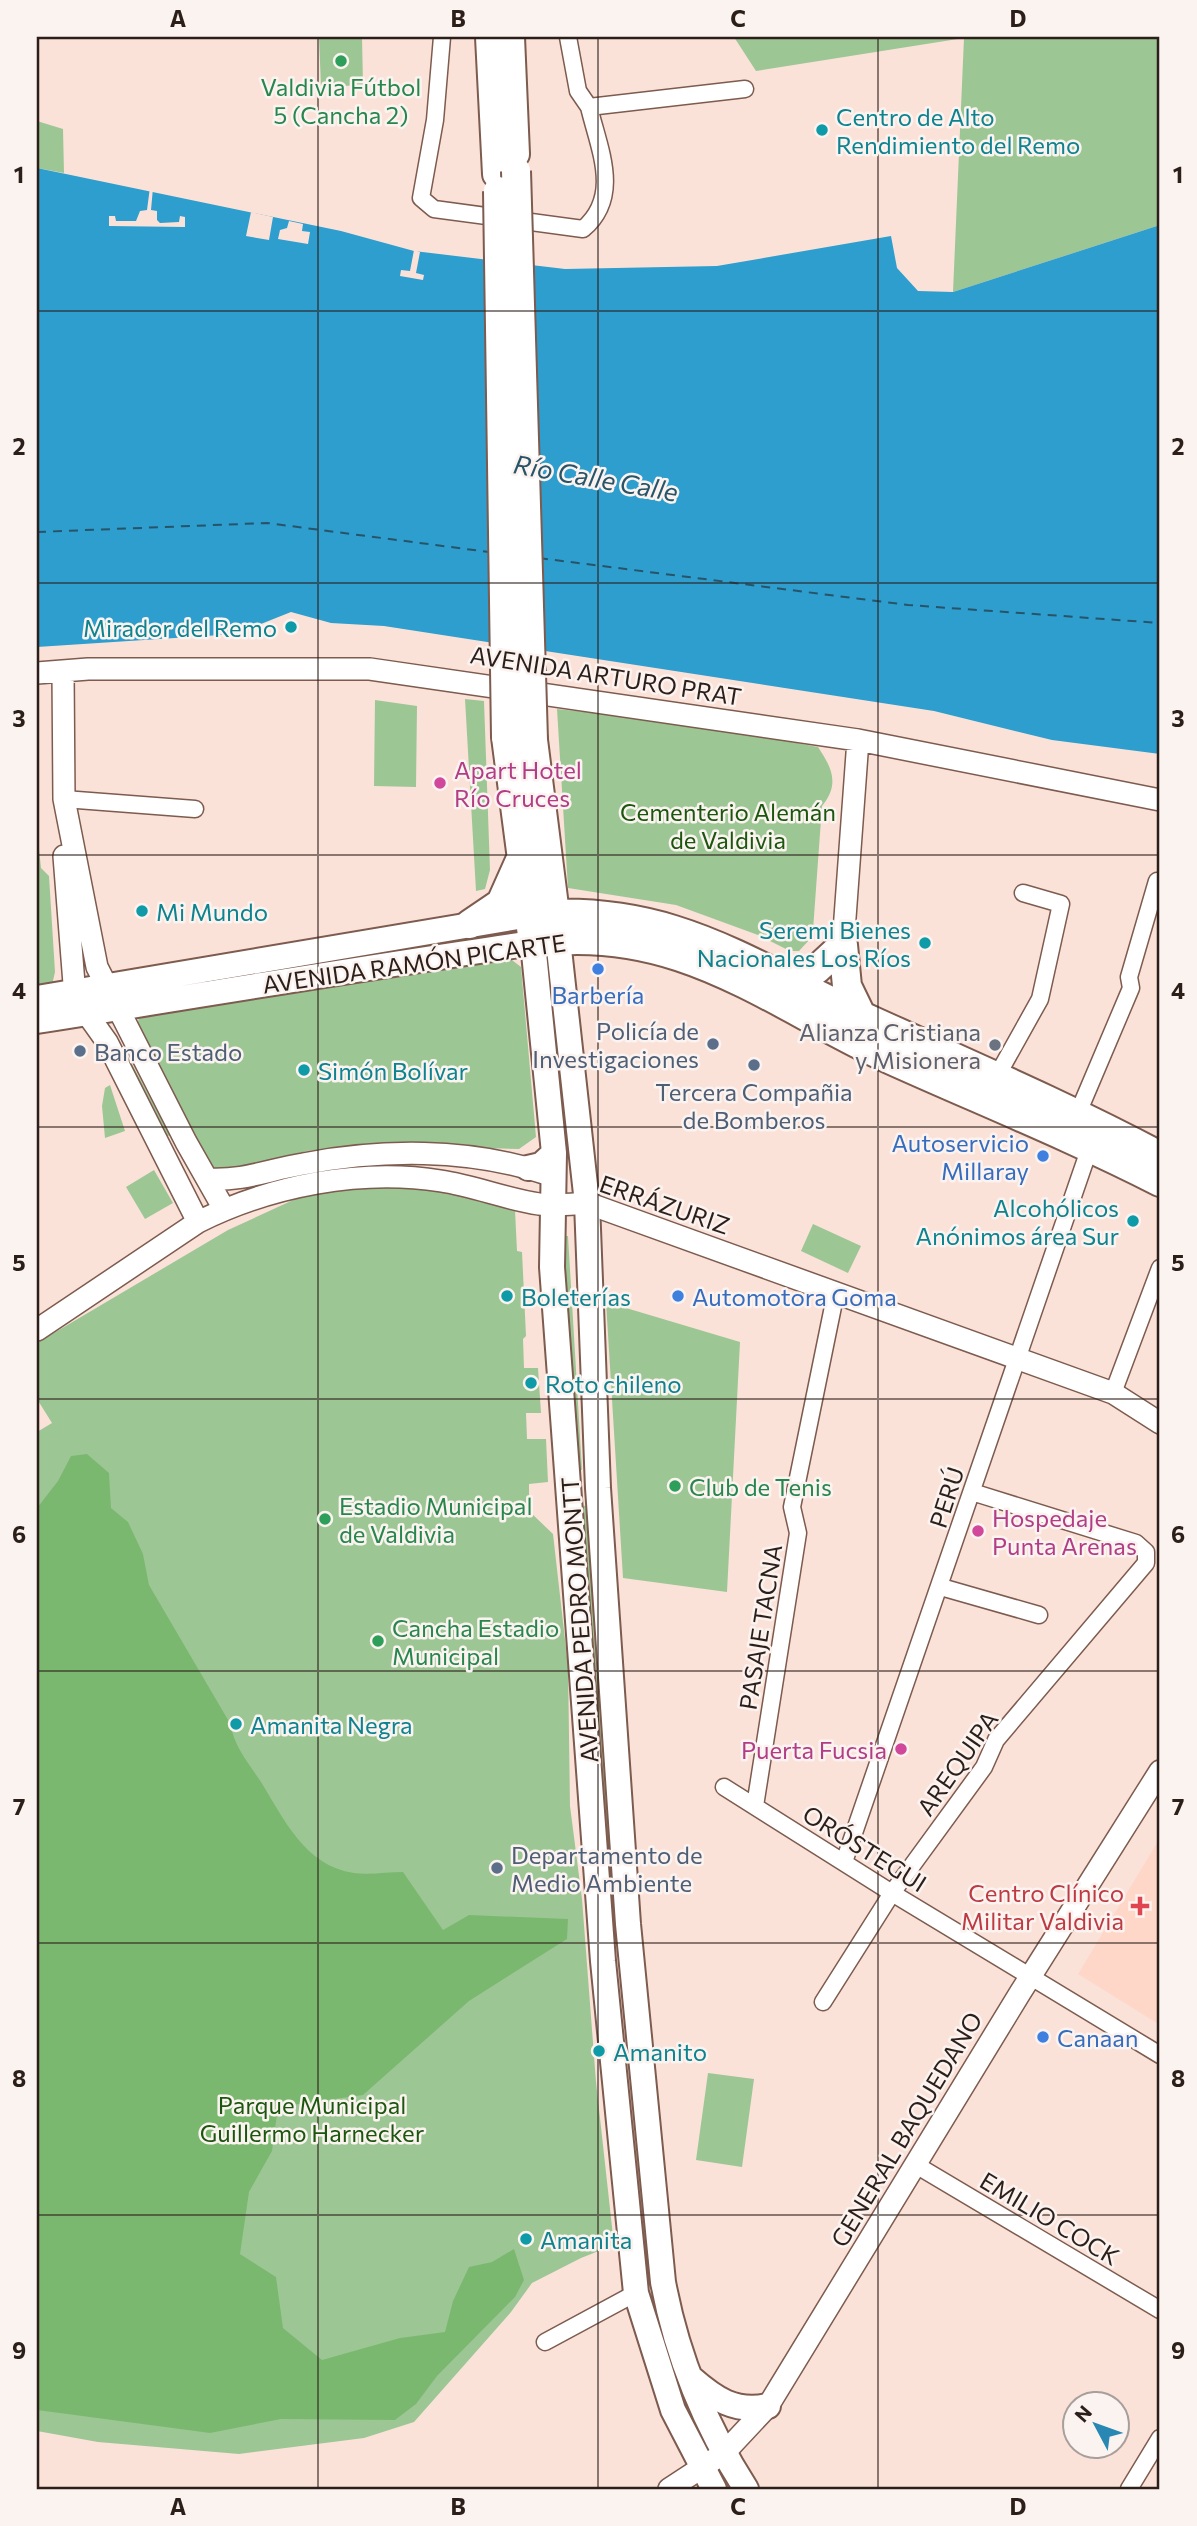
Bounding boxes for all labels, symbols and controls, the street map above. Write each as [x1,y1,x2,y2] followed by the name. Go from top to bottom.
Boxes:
[170,4,187,32] text: A
[450,4,466,32] text: B
[730,4,746,32] text: C
[1010,4,1027,32] text: D
[333,53,349,69] marker: Valdivia Fútbol 5 (Cancha 2)
[261,72,421,129] place label: Valdivia Fútbol 5 (Cancha 2)
[836,102,1080,159] place label: Centro de Alto Rendimiento del Remo
[814,122,830,138] marker: Centro de Alto Rendimiento del Remo
[14,160,24,188] text: 1
[1173,160,1183,188] text: 1
[12,432,26,460] text: 2
[1171,432,1185,460] text: 2
[511,447,681,507] water label: Río Calle Calle
[83,613,277,642] place label: Mirador del Remo
[283,619,299,635] marker: Mirador del Remo
[468,639,744,711] street label: AVENIDA ARTURO PRAT
[12,704,26,732] text: 3
[1171,704,1185,732] text: 3
[454,755,582,812] place label: Apart Hotel Río Cruces
[432,775,448,791] marker: Apart Hotel Río Cruces
[620,797,836,854] park label: Cementerio Alemán de Valdivia
[156,897,268,926] place label: Mi Mundo
[134,903,150,919] marker: Mi Mundo
[697,915,911,972] place label: Seremi Bienes Nacionales Los Ríos
[261,927,567,999] street label: AVENIDA RAMÓN PICARTE
[917,935,933,951] marker: Seremi Bienes Nacionales Los Ríos
[590,961,606,977] marker: Barbería
[12,976,26,1004] text: 4
[1171,976,1185,1004] text: 4
[552,980,644,1009] place label: Barbería
[532,1016,699,1073] place label: Policía de Investigaciones
[799,1017,981,1074] place label: Alianza Cristiana y Misionera
[705,1036,721,1052] marker: Policía de Investigaciones
[94,1037,242,1066] place label: Banco Estado
[987,1037,1003,1053] marker: Alianza Cristiana y Misionera
[72,1043,88,1059] marker: Banco Estado
[318,1056,469,1085] place label: Simón Bolívar
[746,1057,762,1073] marker: Tercera Compañia de Bomberos
[296,1062,312,1078] marker: Simón Bolívar
[655,1077,853,1134] place label: Tercera Compañia de Bomberos
[891,1128,1029,1185] place label: Autoservicio Millaray
[1035,1148,1051,1164] marker: Autoservicio Millaray
[596,1168,734,1240] street label: ERRÁZURIZ
[915,1193,1119,1250] place label: Alcohólicos Anónimos área Sur
[1125,1213,1141,1229] marker: Alcohólicos Anónimos área Sur
[12,1248,26,1276] text: 5
[1171,1248,1185,1276] text: 5
[521,1282,631,1311] place label: Boleterías
[692,1282,897,1311] place label: Automotora Goma
[499,1288,515,1304] marker: Boleterías
[670,1288,686,1304] marker: Automotora Goma
[545,1369,682,1398] place label: Roto chileno
[523,1375,539,1391] marker: Roto chileno
[923,1463,969,1531] street label: PERÚ
[689,1472,832,1501] place label: Club de Tenis
[555,1476,603,1764] street label: AVENIDA PEDRO MONTT
[667,1478,683,1494] marker: Club de Tenis
[339,1491,533,1548] place label: Estadio Municipal de Valdivia
[992,1503,1137,1560] place label: Hospedaje Punta Arenas
[317,1511,333,1527] marker: Estadio Municipal de Valdivia
[12,1520,26,1548] text: 6
[1171,1520,1185,1548] text: 6
[970,1523,986,1539] marker: Hospedaje Punta Arenas
[733,1542,787,1712] street label: PASAJE TACNA
[392,1613,559,1670] place label: Cancha Estadio Municipal
[370,1633,386,1649] marker: Cancha Estadio Municipal
[910,1705,1004,1821] street label: AREQUIPA
[250,1710,413,1739] place label: Amanita Negra
[228,1716,244,1732] marker: Amanita Negra
[741,1735,887,1764] place label: Puerta Fucsia
[893,1741,909,1757] marker: Puerta Fucsia
[13,1792,25,1820] text: 7
[1172,1792,1184,1820] text: 7
[798,1799,932,1897] street label: ORÓSTEGUI
[511,1840,703,1897] place label: Departamento de Medio Ambiente
[489,1860,505,1876] marker: Departamento de Medio Ambiente
[961,1878,1124,1935] place label: Centro Clínico Militar Valdivia
[1130,1896,1150,1916] marker: Centro Clínico Militar Valdivia
[824,2006,988,2252] street label: GENERAL BAQUEDANO
[1057,2023,1139,2052] place label: Canaan
[1035,2029,1051,2045] marker: Canaan
[613,2037,707,2066] place label: Amanito
[591,2043,607,2059] marker: Amanito
[12,2064,26,2092] text: 8
[1171,2064,1185,2092] text: 8
[200,2090,425,2147] park label: Parque Municipal Guillermo Harnecker
[975,2165,1125,2271] street label: EMILIO COCK
[540,2225,632,2254] place label: Amanita
[518,2231,534,2247] marker: Amanita
[12,2336,26,2364] text: 9
[1171,2336,1185,2364] text: 9
[1060,2390,1130,2460] north arrow
[1069,2401,1096,2426] text: N
[170,2492,187,2520] text: A
[450,2492,466,2520] text: B
[730,2492,746,2520] text: C
[1010,2492,1027,2520] text: D

